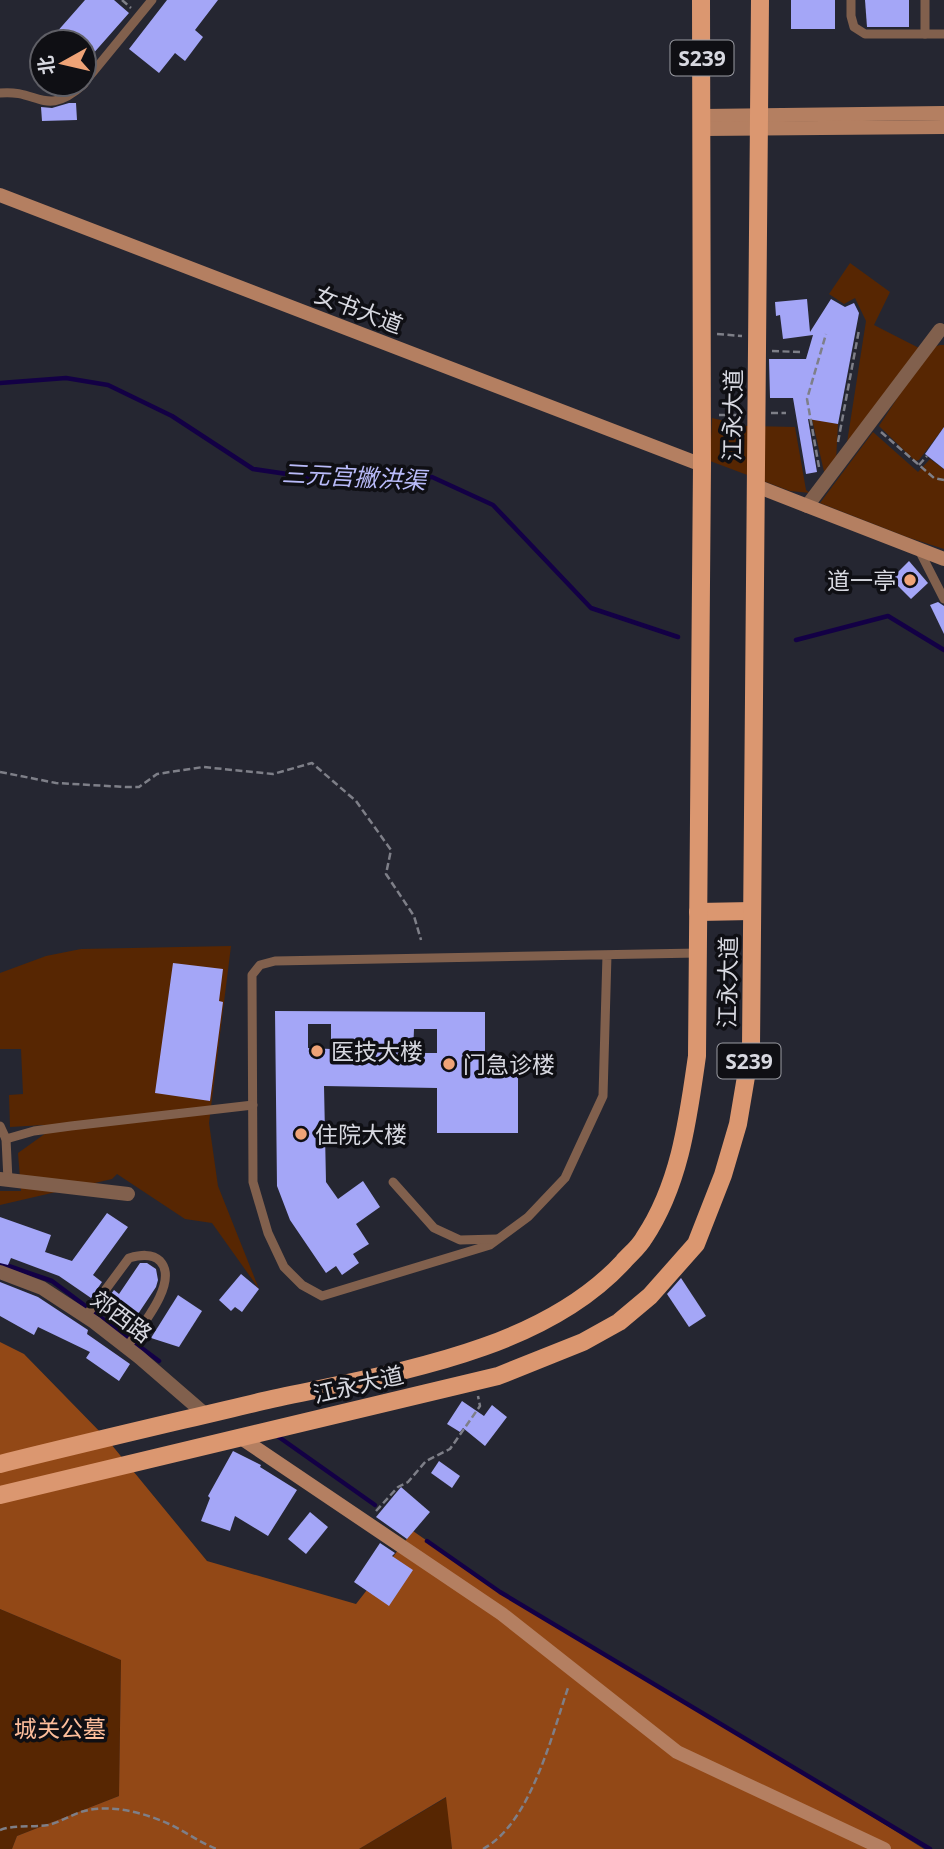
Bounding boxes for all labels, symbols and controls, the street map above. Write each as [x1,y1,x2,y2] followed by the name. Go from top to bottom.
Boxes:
[28,28,98,98] north arrow
[670,41,734,76] road number: S239
[32,54,60,77] text: 北
[310,278,408,340] street label: 女书大道
[715,369,749,461] street label: 江永大道
[281,456,430,496] water label: 三元宫撇洪渠
[827,564,896,596] place label: 道一亭
[902,572,918,588] marker: 道一亭
[710,936,744,1028] street label: 江永大道
[331,1035,423,1067] place label: 医技大楼
[309,1043,325,1059] marker: 医技大楼
[718,1044,780,1078] road number: S239
[463,1048,555,1080] place label: 门急诊楼
[441,1056,457,1072] marker: 门急诊楼
[315,1118,407,1150] place label: 住院大楼
[293,1126,309,1142] marker: 住院大楼
[85,1282,159,1350] street label: 郊西路
[310,1358,406,1410] street label: 江永大道
[14,1712,106,1744] park label: 城关公墓

